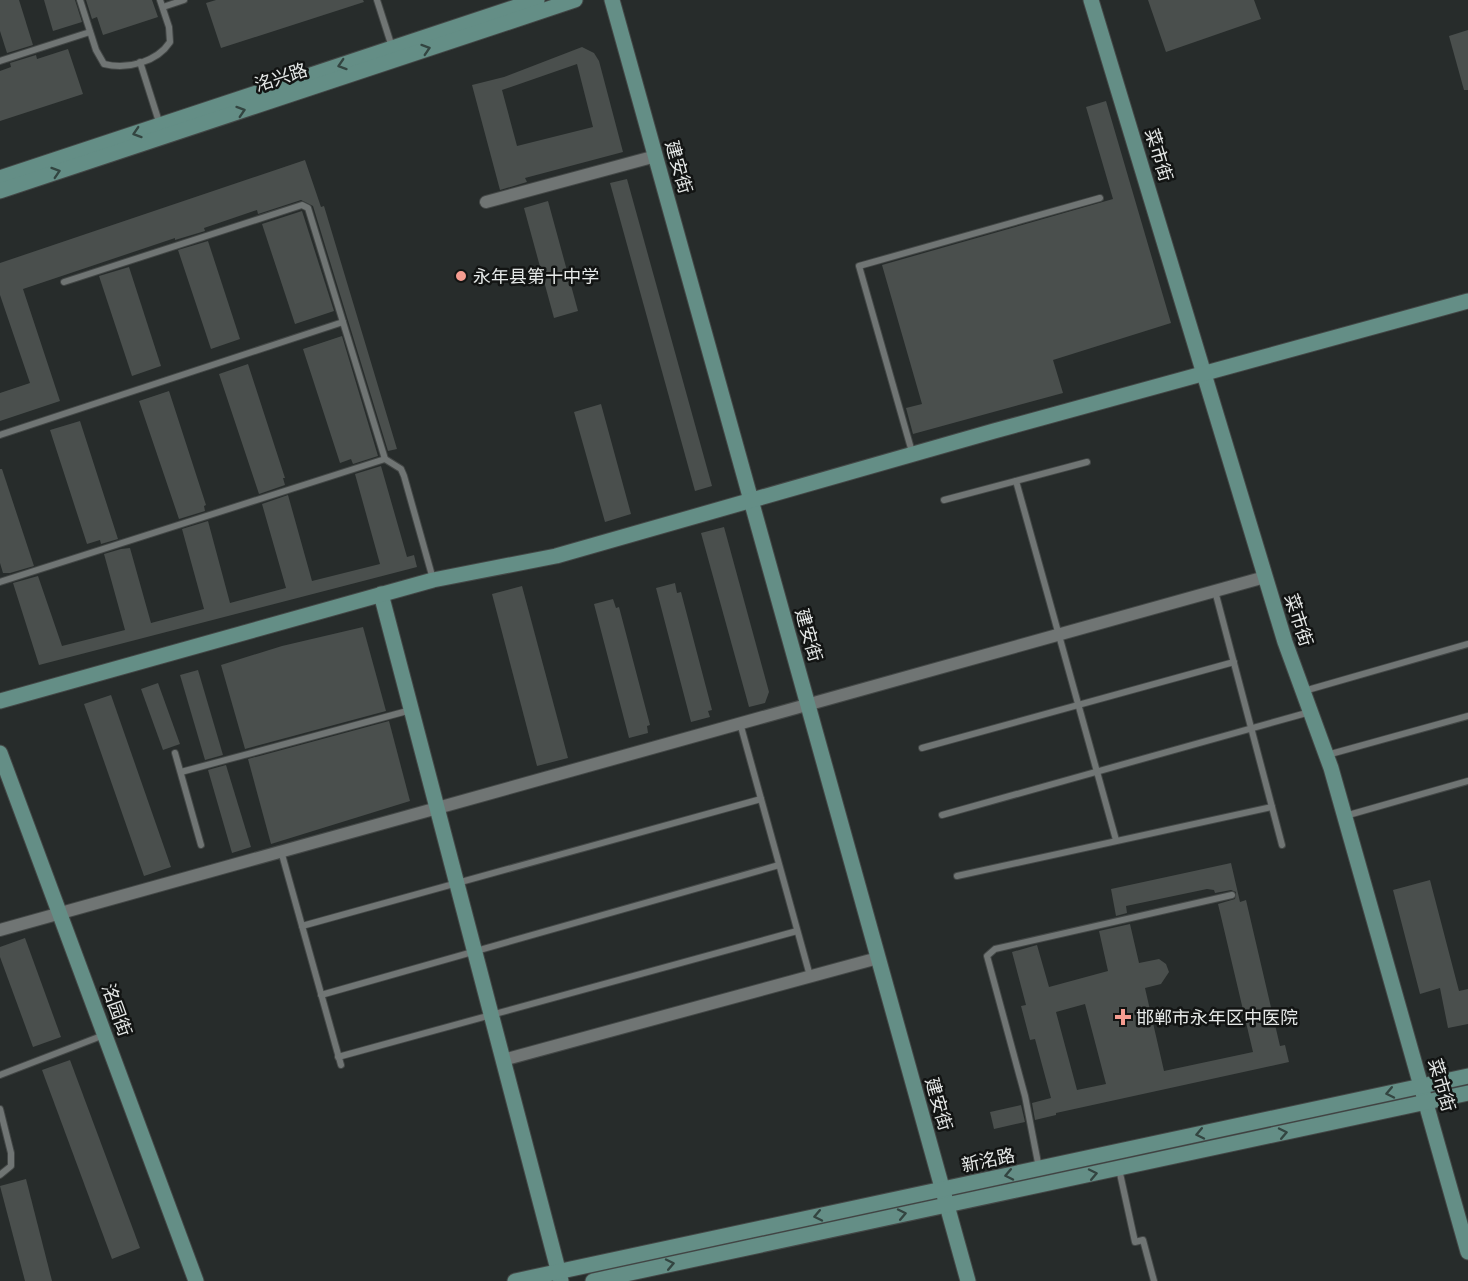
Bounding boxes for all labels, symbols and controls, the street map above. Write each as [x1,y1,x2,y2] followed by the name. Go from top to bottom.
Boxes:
[420,44,431,57] one-way arrow
[337,57,348,70] one-way arrow
[252,58,310,96] street label: 洺兴路
[235,106,246,118] one-way arrow
[132,125,143,138] one-way arrow
[1140,126,1178,184] street label: 菜市街
[661,138,697,196] street label: 建安街
[50,167,60,180] one-way arrow
[473,265,599,288] place label: 永年县第十中学
[454,269,468,283] marker: 永年县第十中学
[1280,591,1318,649] street label: 菜市街
[791,606,827,664] street label: 建安街
[97,981,137,1039] street label: 洺园街
[1136,1006,1298,1029] place label: 邯郸市永年区中医院
[1114,1008,1132,1026] marker: 邯郸市永年区中医院
[1424,1056,1460,1114] street label: 菜市街
[921,1075,957,1133] street label: 建安街
[1386,1085,1396,1098] one-way arrow
[1195,1127,1205,1140] one-way arrow
[1278,1127,1288,1140] one-way arrow
[959,1143,1017,1177] street label: 新洺路
[1004,1168,1014,1181] one-way arrow
[1088,1168,1098,1181] one-way arrow
[814,1208,824,1221] one-way arrow
[897,1209,907,1222] one-way arrow
[665,1258,675,1271] one-way arrow

